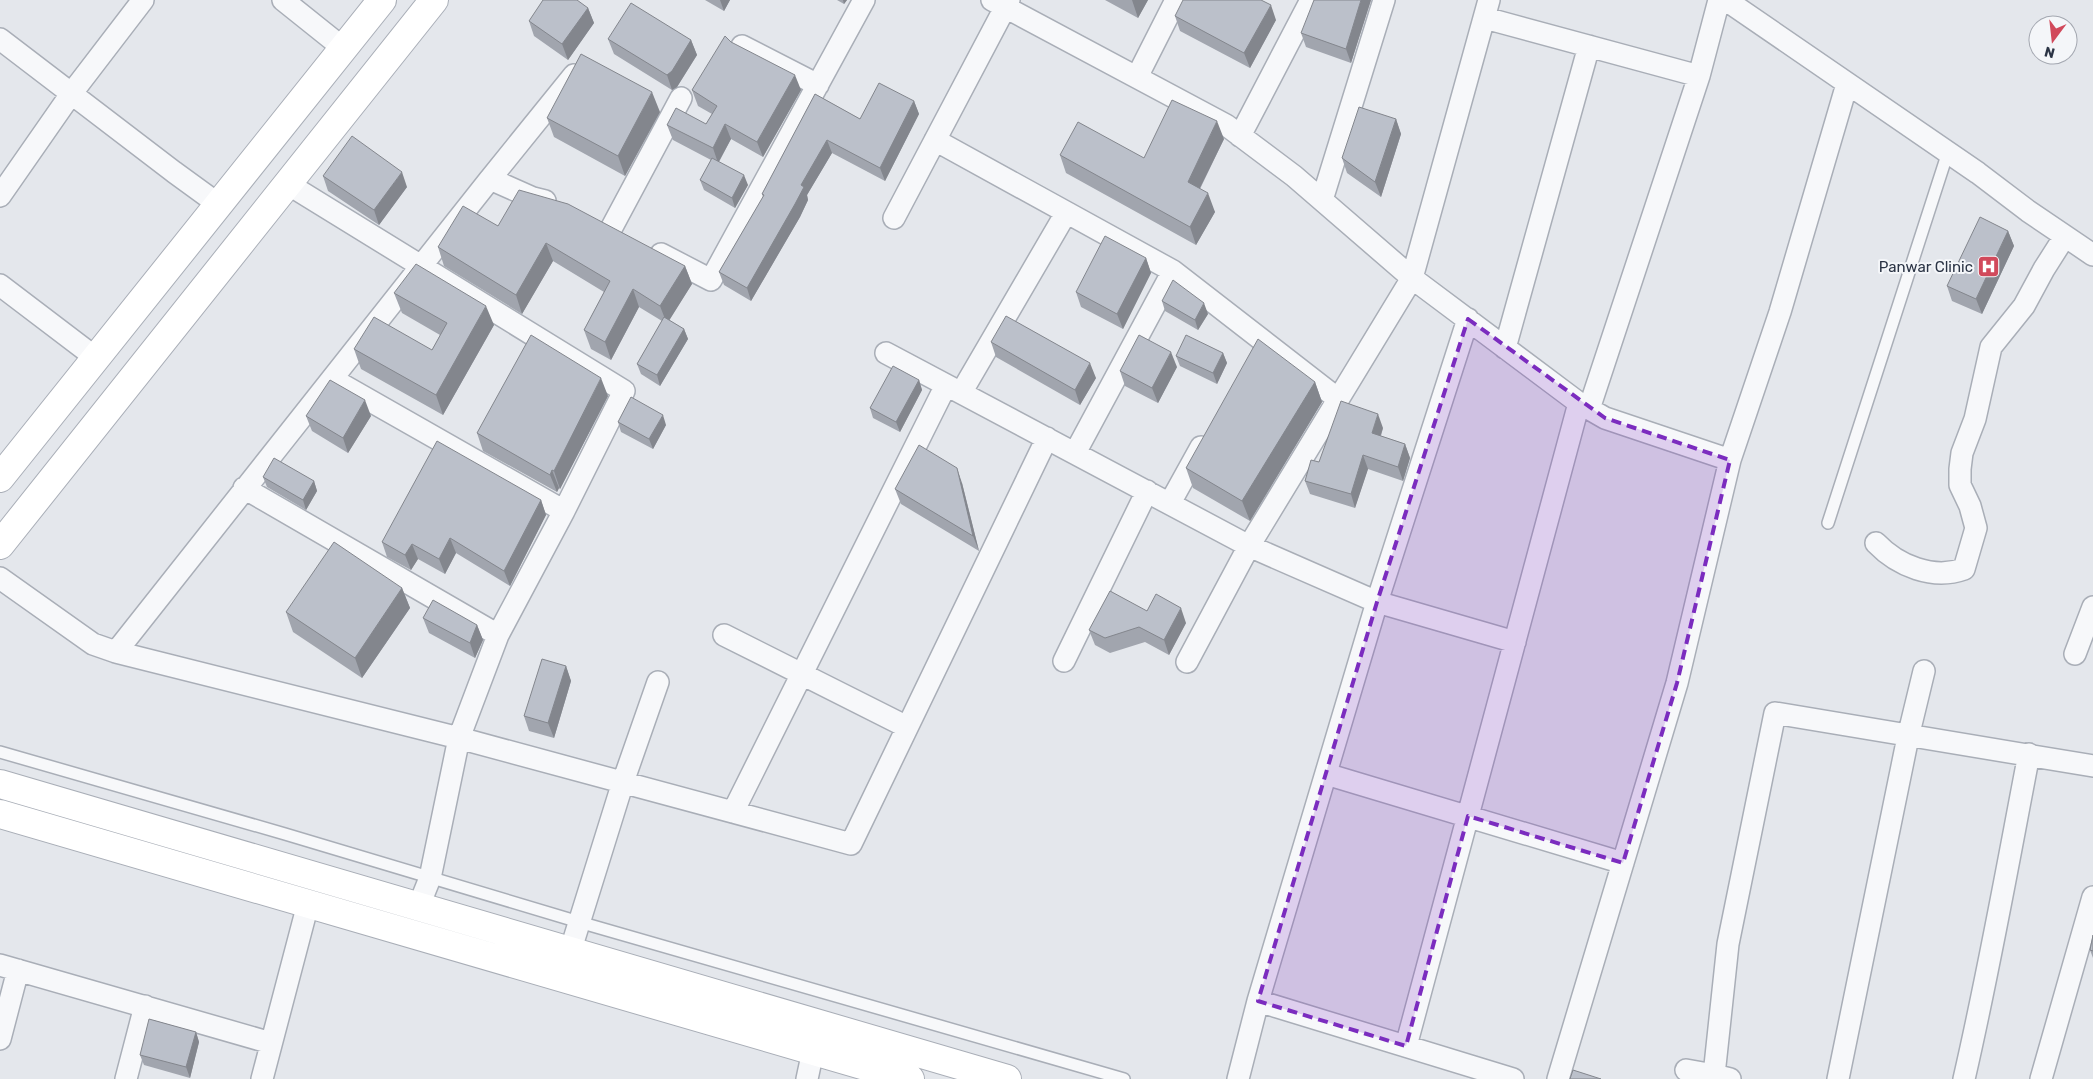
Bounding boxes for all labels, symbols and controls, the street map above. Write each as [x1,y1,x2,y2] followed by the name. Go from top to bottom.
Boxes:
[2028,15,2078,65] north arrow
[2043,43,2057,62] text: N
[1977,255,2001,279] hospital icon: Panwar Clinic
[1879,258,1973,276] place label: Panwar Clinic

